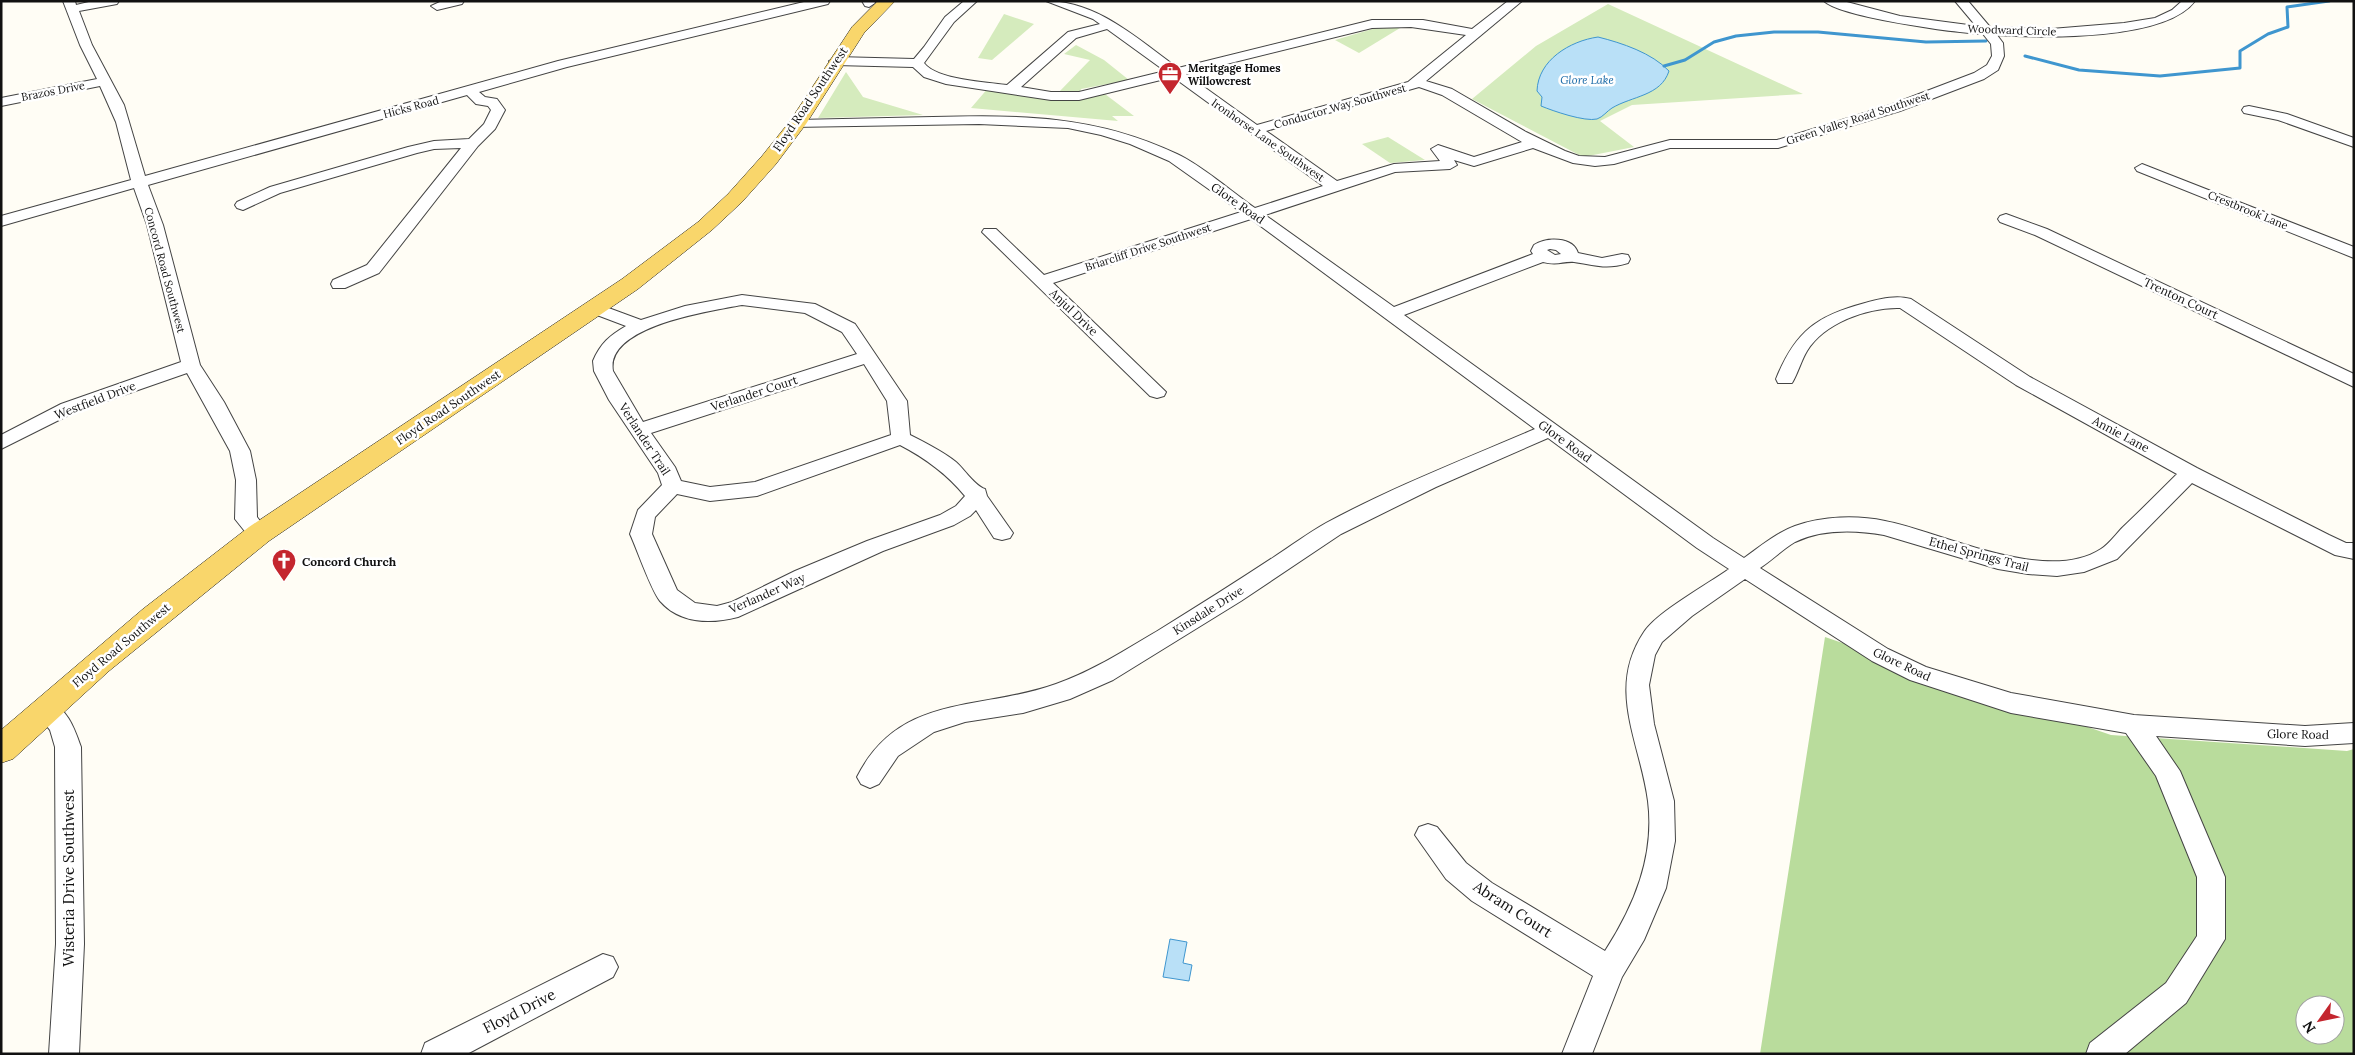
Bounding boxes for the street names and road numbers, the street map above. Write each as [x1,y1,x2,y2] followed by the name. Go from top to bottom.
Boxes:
[1967,21,2057,39] street label: Woodward Circle
[769,43,851,154] street label: Floyd Road Southwest
[20,78,86,104] street label: Brazos Drive
[1272,80,1408,132] street label: Conductor Way Southwest
[1784,88,1932,148] street label: Green Valley Road Southwest
[382,93,441,121] street label: Hicks Road
[1209,96,1328,185] street label: Ironhorse Lane Southwest
[1208,179,1268,227] street label: Glore Road
[2206,188,2290,232] street label: Crestbrook Lane
[141,206,189,335] street label: Concord Road Southwest
[1083,220,1214,274] street label: Briarcliff Drive Southwest
[2141,274,2221,322] street label: Trenton Court
[1046,285,1102,339] street label: Anjul Drive
[393,366,504,448] street label: Floyd Road Southwest
[708,372,800,414] street label: Verlander Court
[52,377,138,422] street label: Westfield Drive
[615,399,674,478] street label: Verlander Trail
[2089,412,2152,455] street label: Annie Lane
[1535,417,1595,465] street label: Glore Road
[1927,533,2031,575] street label: Ethel Springs Trail
[726,569,808,617] street label: Verlander Way
[1170,582,1247,638] street label: Kinsdale Drive
[69,599,173,690] street label: Floyd Road Southwest
[1871,644,1933,684] street label: Glore Road
[2267,726,2329,742] street label: Glore Road
[59,789,78,967] street label: Wisteria Drive Southwest
[1469,876,1556,942] street label: Abram Court
[479,985,559,1037] street label: Floyd Drive

